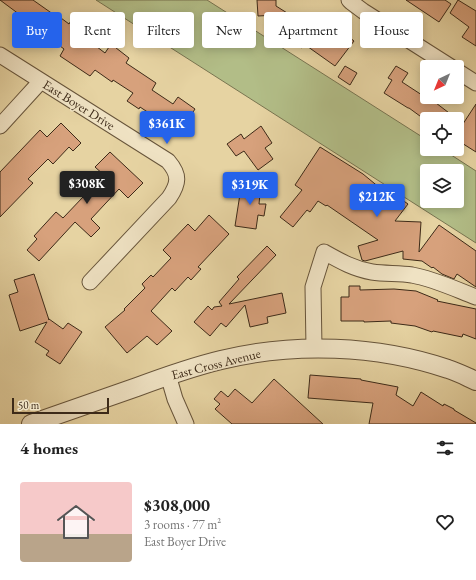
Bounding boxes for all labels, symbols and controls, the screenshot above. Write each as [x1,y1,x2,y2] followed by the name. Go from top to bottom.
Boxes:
[12,12,62,48] chip: Buy
[70,12,125,48] chip: Rent
[133,12,194,48] chip: Filters
[202,12,256,48] chip: New
[264,12,352,48] chip: Apartment
[360,12,423,48] chip: House
[420,60,464,104] north arrow
[420,60,464,208] map controls
[40,76,118,134] street label: East Boyer Drive
[139,111,195,145] pin: $361K
[420,112,464,156] button: locate
[149,115,185,132] text: $361K
[420,164,464,208] button: layers
[59,171,115,205] pin: $308K
[222,172,278,206] pin: $319K
[69,175,105,192] text: $308K
[232,176,268,193] text: $319K
[349,184,405,218] pin: $212K
[359,188,395,205] text: $212K
[170,345,262,383] street label: East Cross Avenue
[12,396,109,415] scale bar
[18,398,39,412] text: 50 m
[20,437,78,459] text: 4 homes
[434,437,456,459] icon: filters
[144,494,210,516] text: $308,000
[52,498,100,546] icon: home
[434,511,456,533] icon: heart
[144,516,221,533] text: 3 rooms · 77 m²
[144,533,226,550] text: East Boyer Drive

